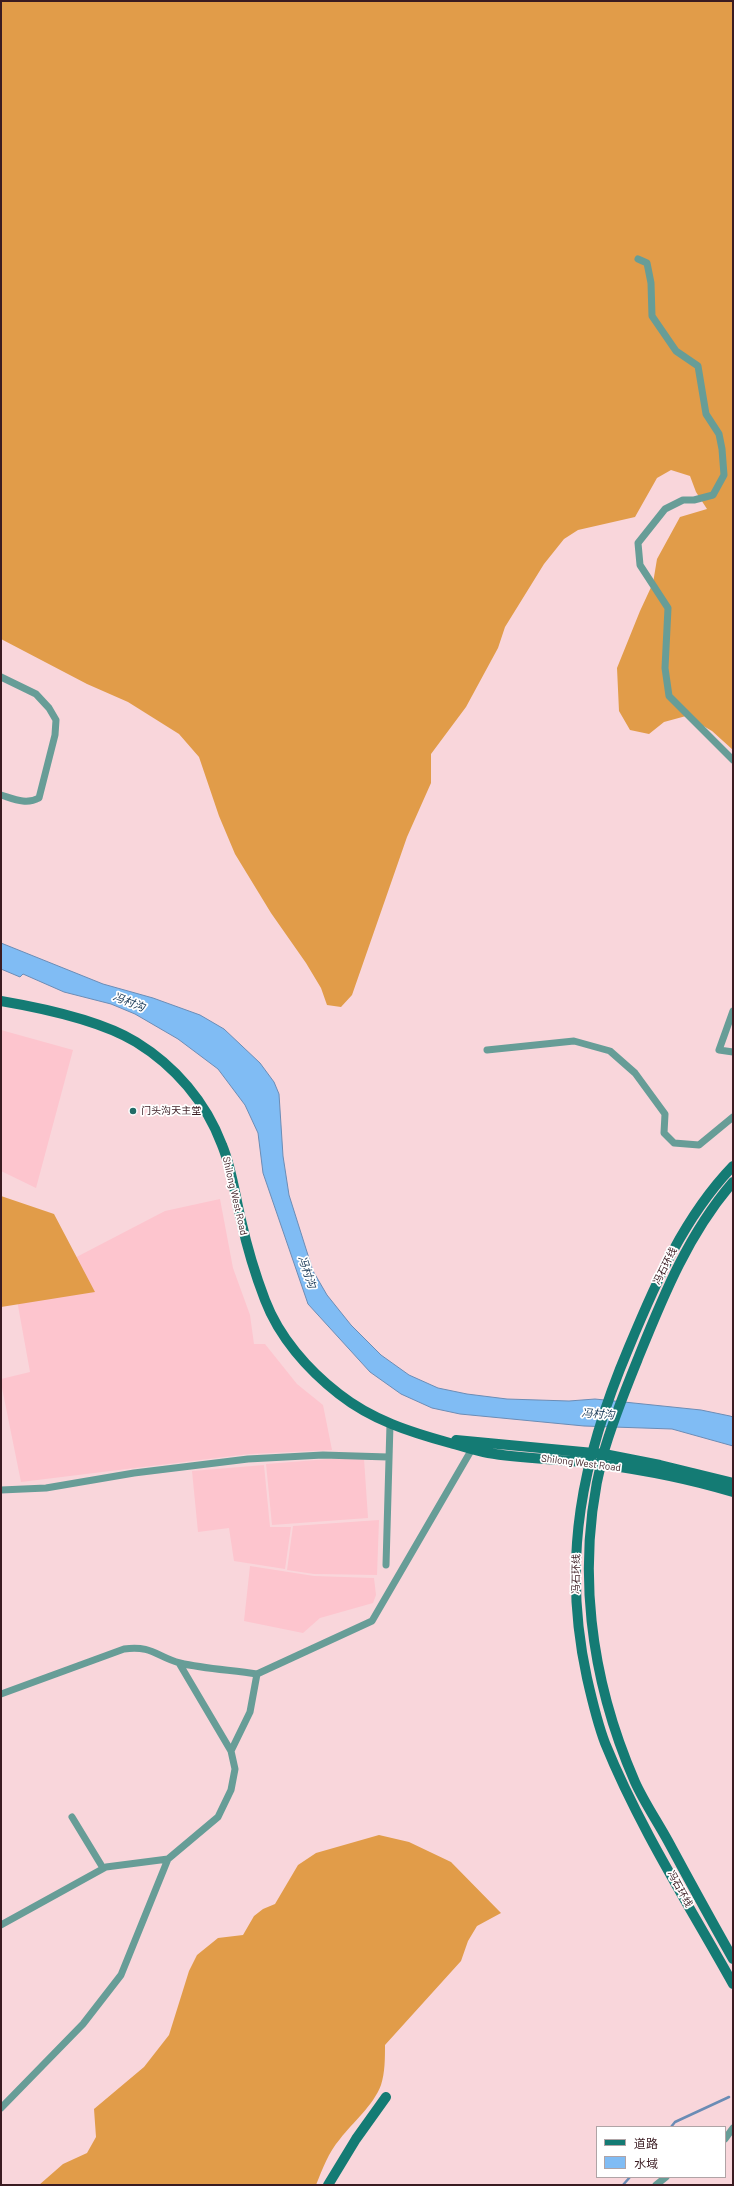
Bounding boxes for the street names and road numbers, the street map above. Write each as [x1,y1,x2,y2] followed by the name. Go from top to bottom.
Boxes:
[220,1156,250,1236] street label: Shilong West Road
[651,1245,679,1287] street label: 冯石环线
[540,1452,622,1474] street label: Shilong West Road
[570,1554,582,1594] street label: 冯石环线
[665,1869,695,1909] street label: 冯石环线

